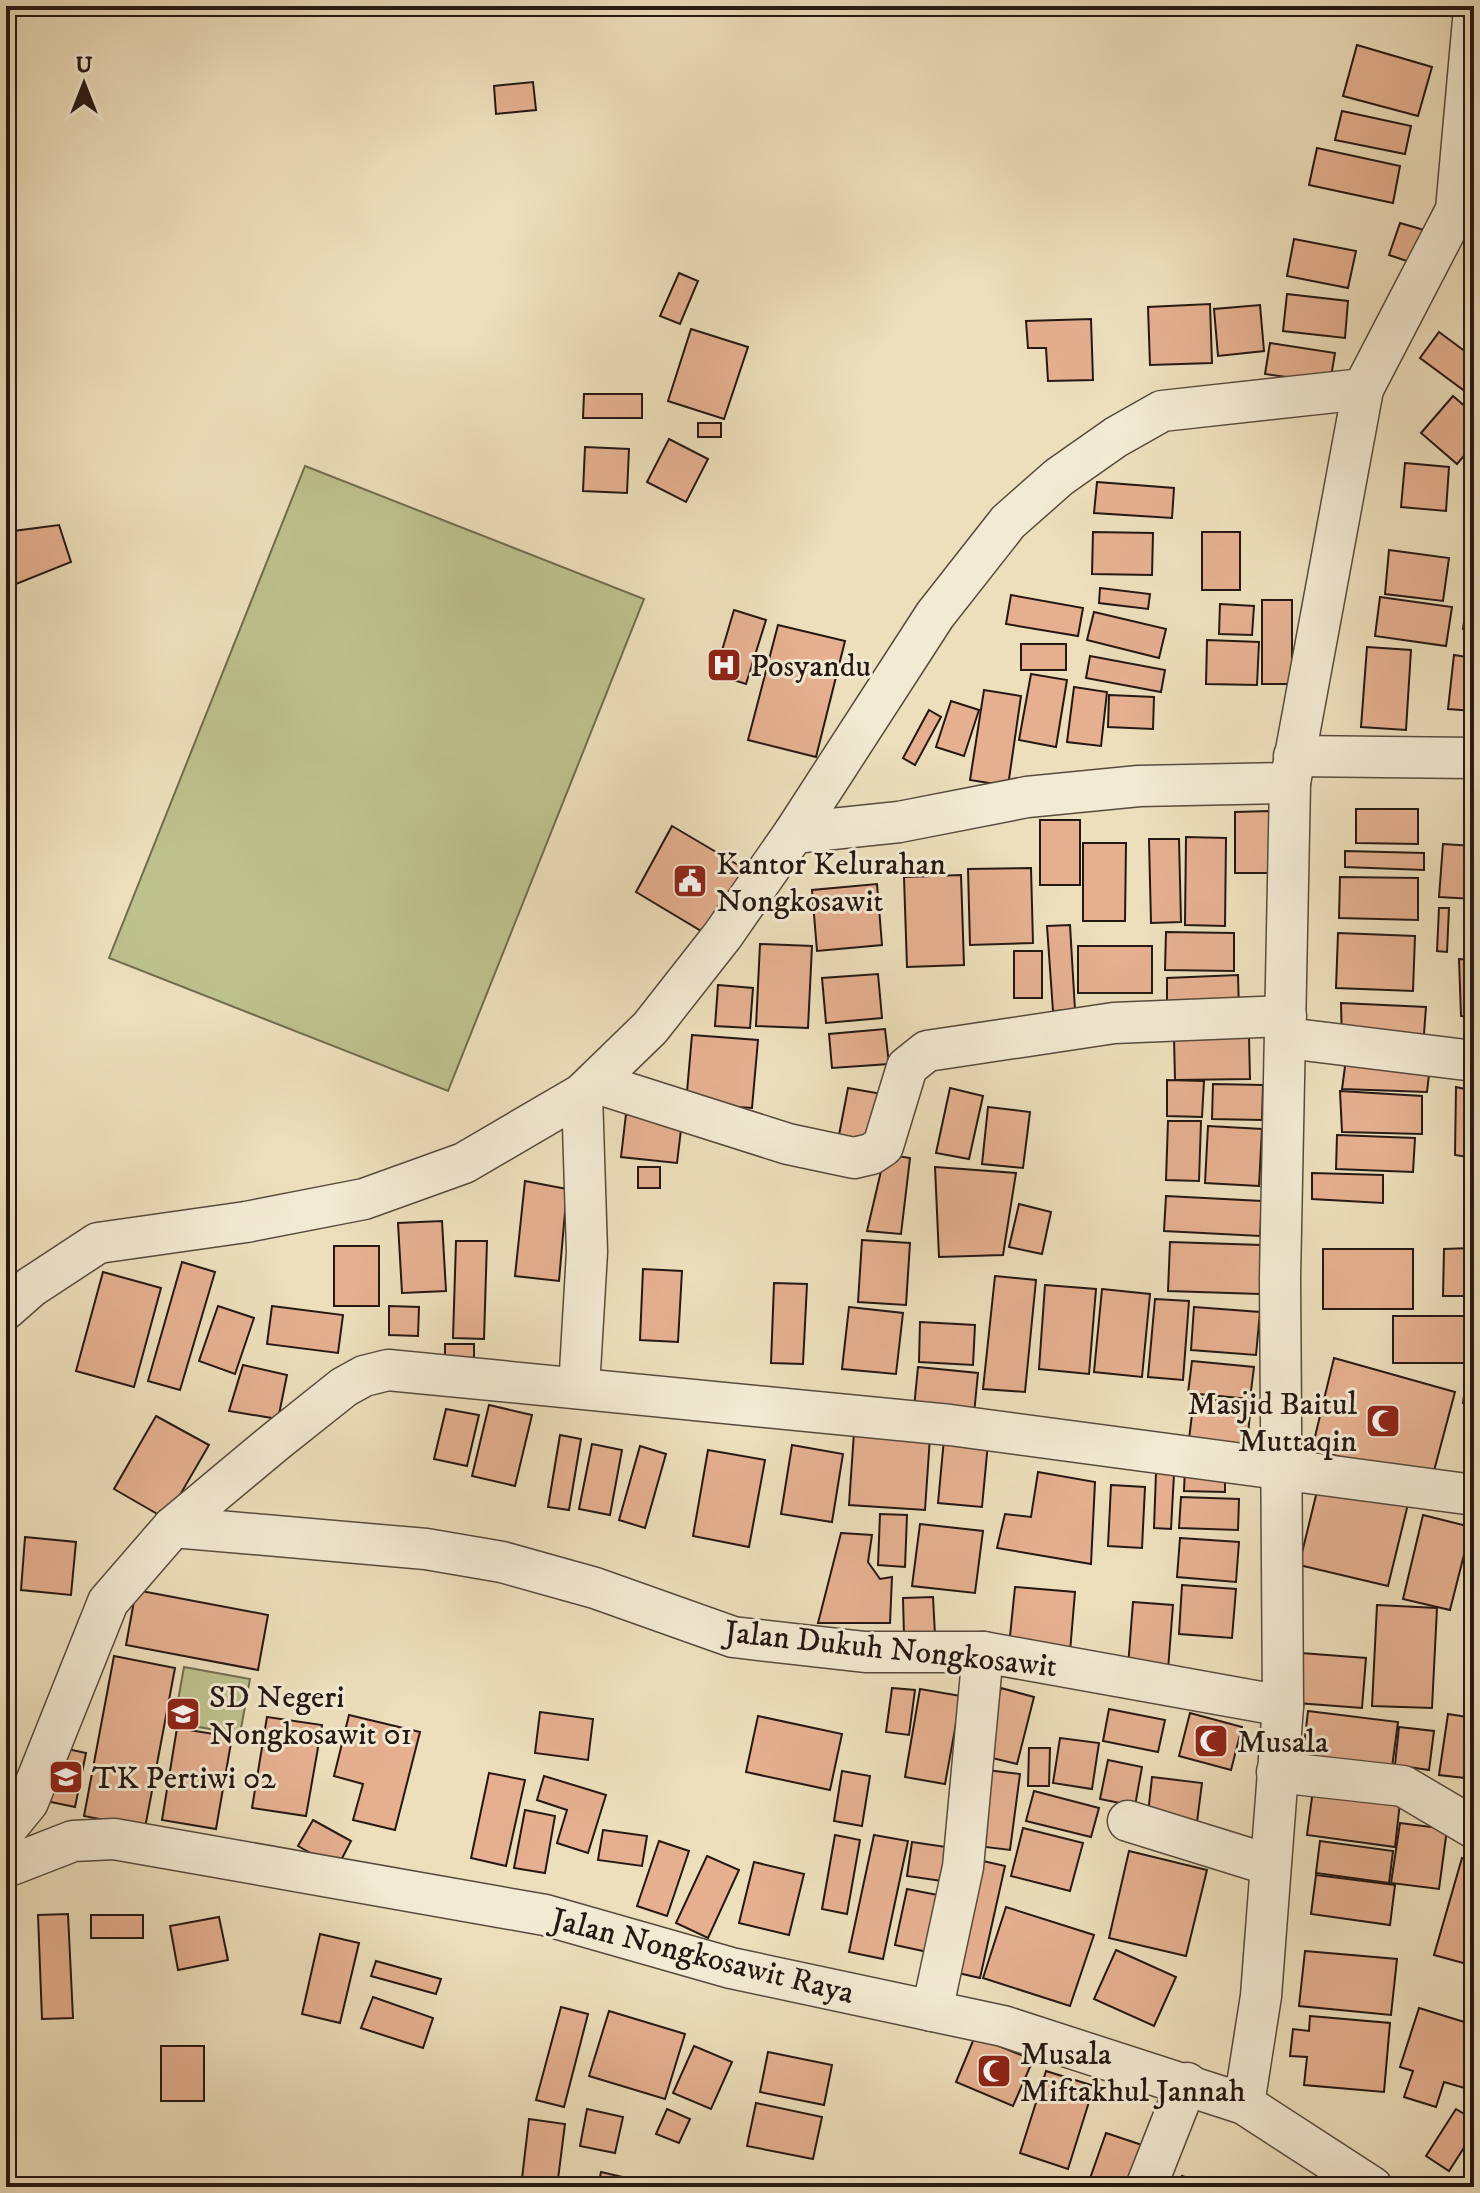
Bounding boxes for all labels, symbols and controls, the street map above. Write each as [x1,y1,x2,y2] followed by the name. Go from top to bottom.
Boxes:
[44,44,124,124] north arrow
[75,52,93,79] text: U
[705,646,743,684] hospital icon: Posyandu
[750,647,871,687] place label: Posyandu
[716,845,946,922] place label: Kantor Kelurahan Nongkosawit
[671,862,709,900] public building icon: Kantor Kelurahan Nongkosawit
[1188,1385,1357,1462] place label: Masjid Baitul Muttaqin
[1364,1402,1402,1440] mosque icon: Masjid Baitul Muttaqin
[720,1612,1059,1687] street label: Jalan Dukuh Nongkosawit
[209,1678,412,1755] place label: SD Negeri Nongkosawit 01
[164,1695,202,1733] school or university icon: SD Negeri Nongkosawit 01
[1192,1722,1230,1760] mosque icon: Musala
[1237,1723,1329,1763] place label: Musala
[47,1758,85,1796] school or university icon: TK Pertiwi 02
[92,1759,276,1799] place label: TK Pertiwi 02
[544,1899,858,2014] street label: Jalan Nongkosawit Raya
[1020,2035,1246,2112] place label: Musala Miftakhul Jannah
[975,2052,1013,2090] mosque icon: Musala Miftakhul Jannah

